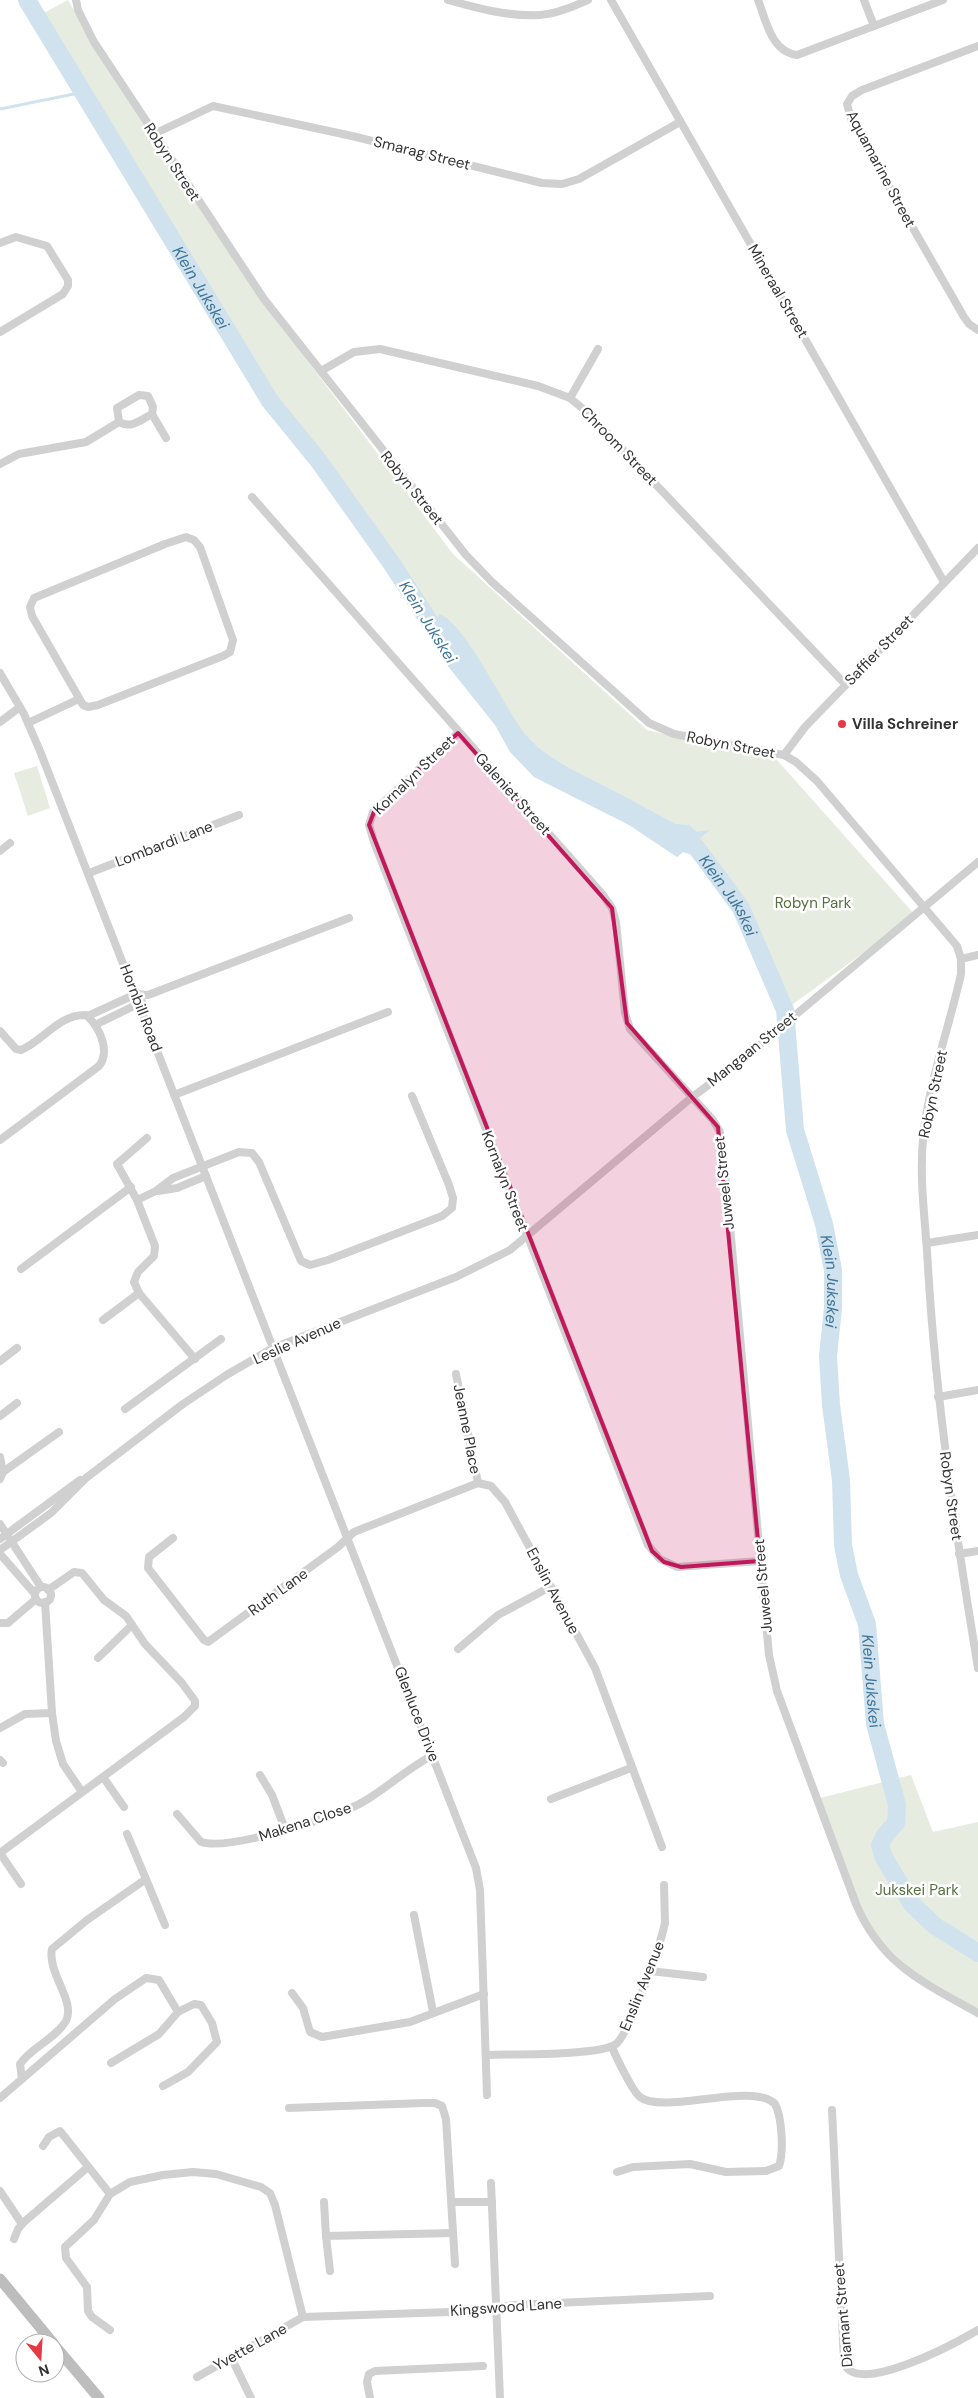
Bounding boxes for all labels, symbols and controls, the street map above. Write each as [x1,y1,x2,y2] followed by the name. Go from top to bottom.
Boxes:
[842,107,920,231] street label: Aquamarine Street
[139,119,205,205] street label: Robyn Street
[372,131,472,175] street label: Smarag Street
[743,241,813,342] street label: Mineraal Street
[168,242,235,334] water label: Klein Jukskei
[576,402,662,490] street label: Chroom Street
[376,447,448,529] street label: Robyn Street
[394,577,462,668] water label: Klein Jukskei
[840,610,918,690] street label: Saffier Street
[852,714,958,734] place label: Villa Schreiner
[836,718,848,730] marker: Villa Schreiner
[685,727,777,763] street label: Robyn Street
[369,731,459,819] street label: Kornalyn Street
[471,749,555,840] street label: Galeniet Street
[112,816,216,872] street label: Lombardi Lane
[695,850,763,940] water label: Klein Jukskei
[775,893,852,913] park label: Robyn Park
[115,962,167,1054] street label: Hornbill Road
[703,1007,801,1091] street label: Mangaan Street
[914,1048,952,1140] street label: Robyn Street
[477,1128,533,1234] street label: Kornalyn Street
[709,1135,739,1231] street label: Juweel Street
[816,1233,844,1330] water label: Klein Jukskei
[250,1313,344,1369] street label: Leslie Avenue
[448,1382,486,1476] street label: Jeanne Place
[935,1450,967,1542] street label: Robyn Street
[749,1538,777,1634] street label: Juweel Street
[522,1544,584,1638] street label: Enslin Avenue
[244,1564,312,1620] street label: Ruth Lane
[857,1633,886,1731] water label: Klein Jukskei
[390,1664,444,1764] street label: Glenluce Drive
[256,1798,354,1846] street label: Makena Close
[875,1880,959,1900] park label: Jukskei Park
[615,1938,669,2034] street label: Enslin Avenue
[828,2262,858,2368] street label: Diamant Street
[449,2293,563,2321] street label: Kingswood Lane
[210,2319,290,2375] street label: Yvette Lane
[15,2333,65,2383] north arrow
[36,2360,52,2381] text: N

